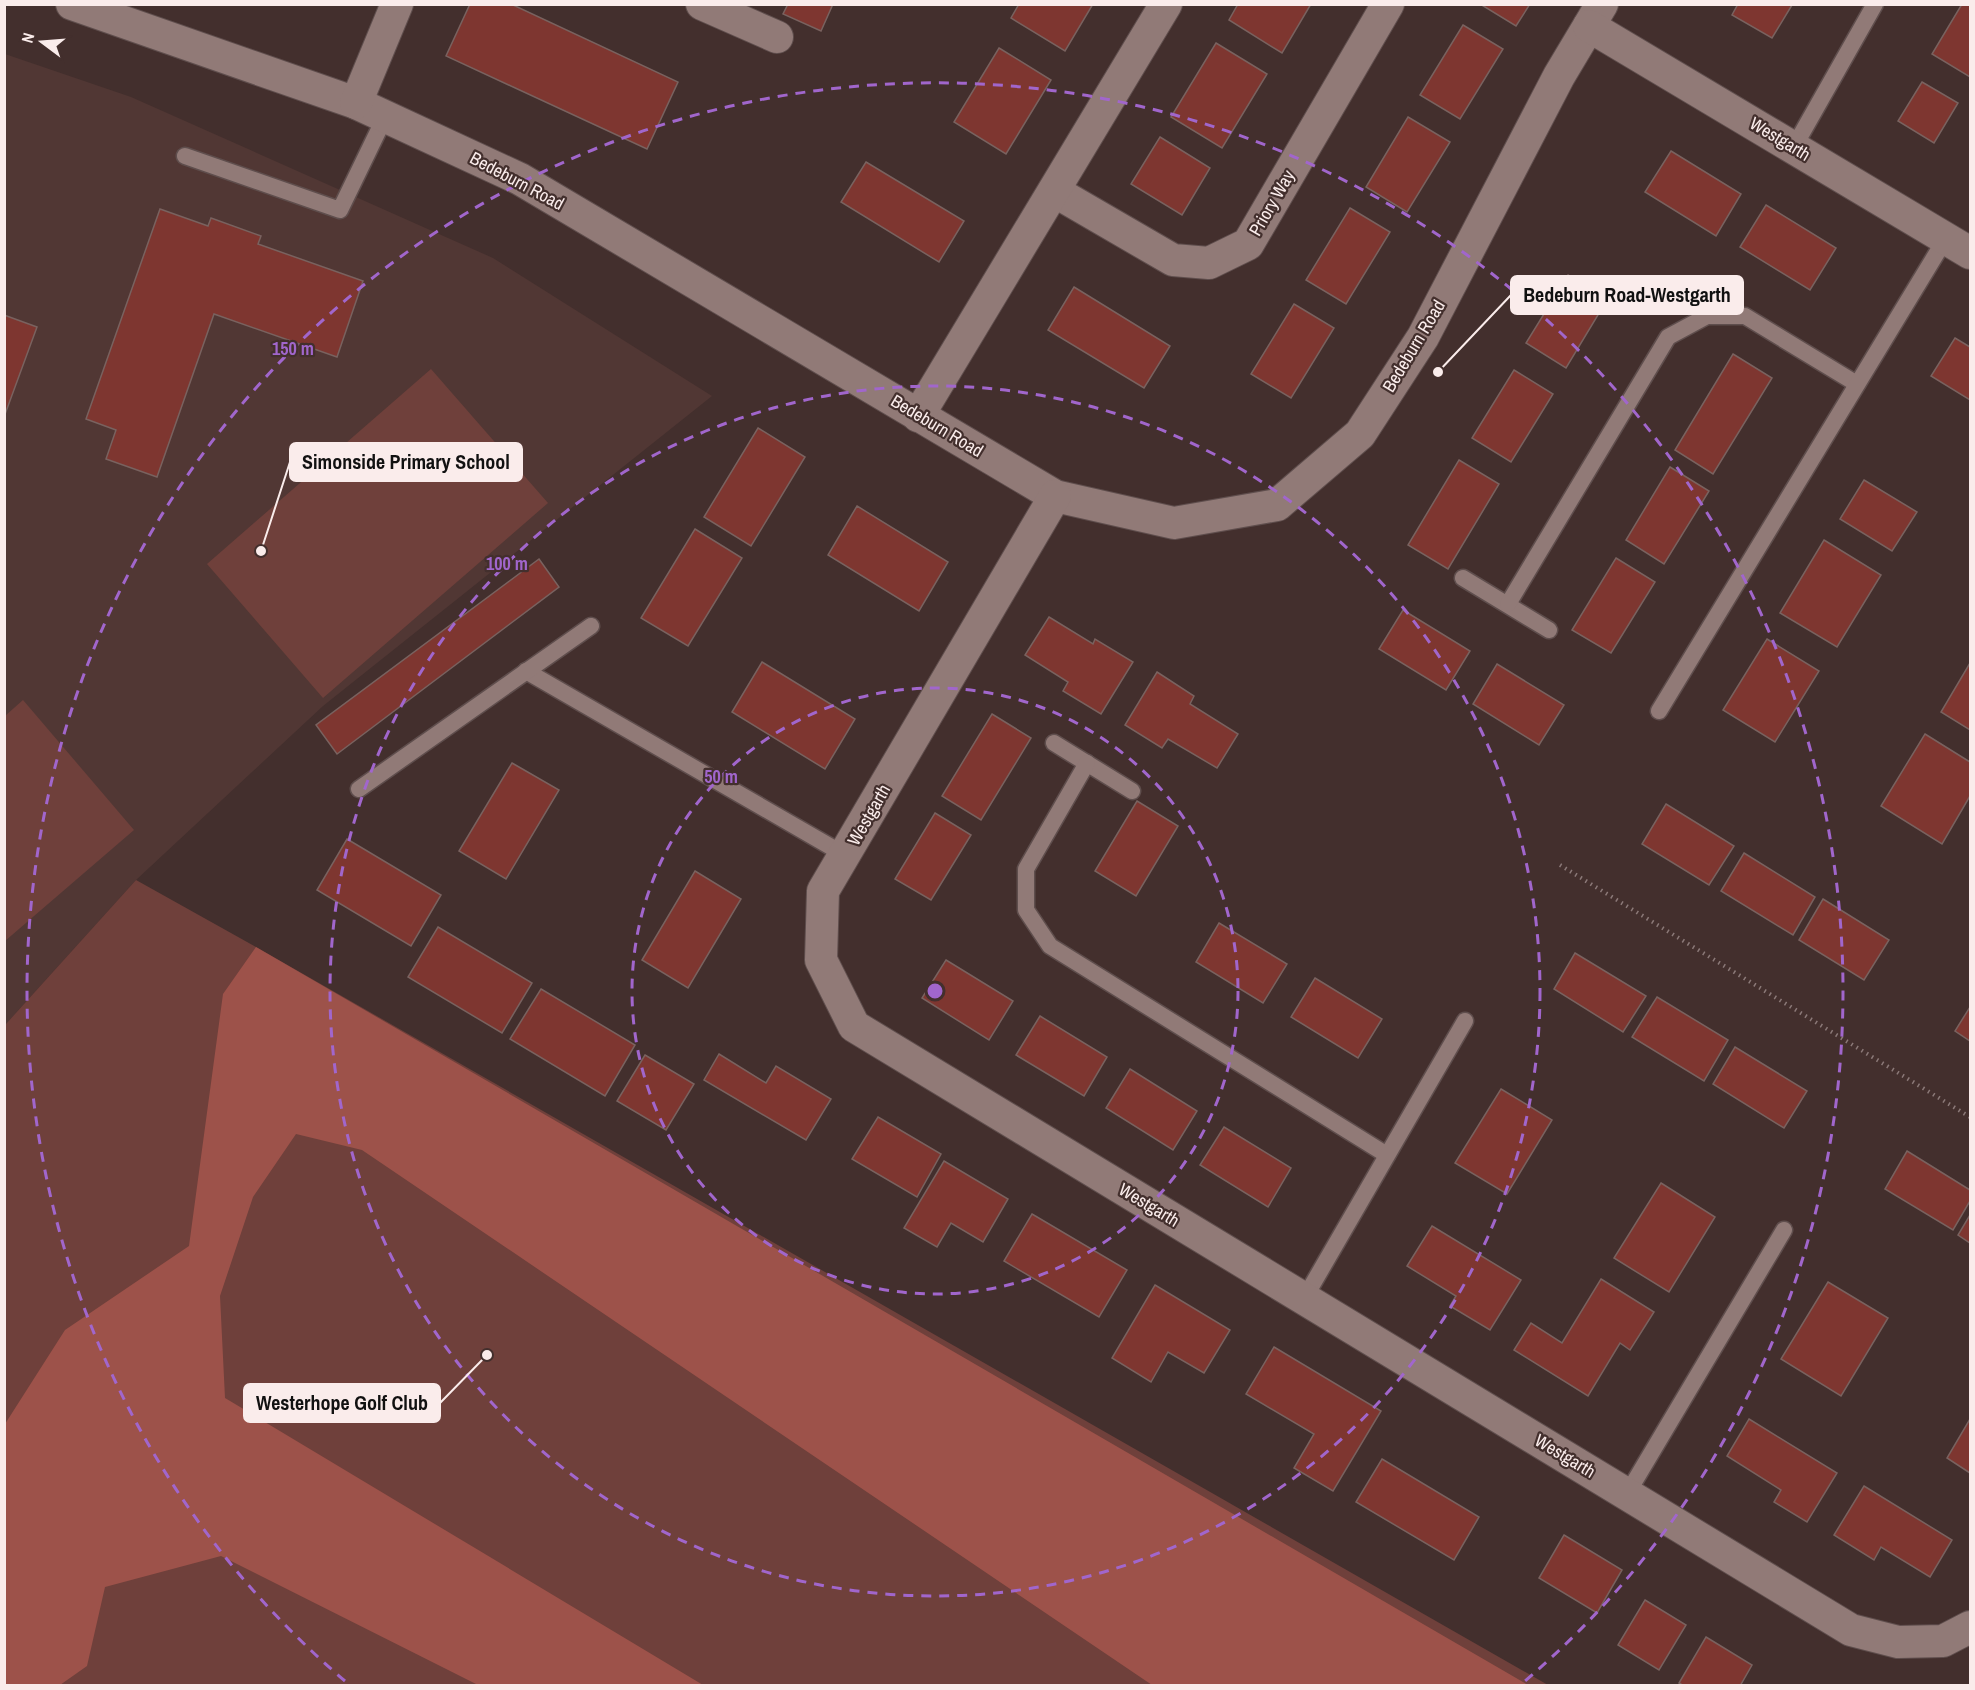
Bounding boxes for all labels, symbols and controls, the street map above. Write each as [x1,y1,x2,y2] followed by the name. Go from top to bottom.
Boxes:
[12,12,72,72] north arrow
[16,30,39,45] text: N
[1745,111,1815,167] street label: Westgarth
[466,145,569,216] street label: Bedeburn Road
[1243,165,1301,240] street label: Priory Way
[1511,276,1743,314] callout: Bedeburn Road-Westgarth
[1523,281,1731,308] text: Bedeburn Road-Westgarth
[1376,295,1451,396] street label: Bedeburn Road
[272,336,314,361] text: 150 m
[887,388,988,463] street label: Bedeburn Road
[290,443,522,481] callout: Simonside Primary School
[302,448,510,475] text: Simonside Primary School
[486,551,528,576] text: 100 m
[704,764,738,789] text: 50 m
[841,779,896,850] street label: Westgarth
[925,981,945,1001] centre of rings
[1114,1177,1184,1233] street label: Westgarth
[244,1384,440,1422] callout: Westerhope Golf Club
[256,1389,428,1416] text: Westerhope Golf Club
[1530,1428,1600,1484] street label: Westgarth

